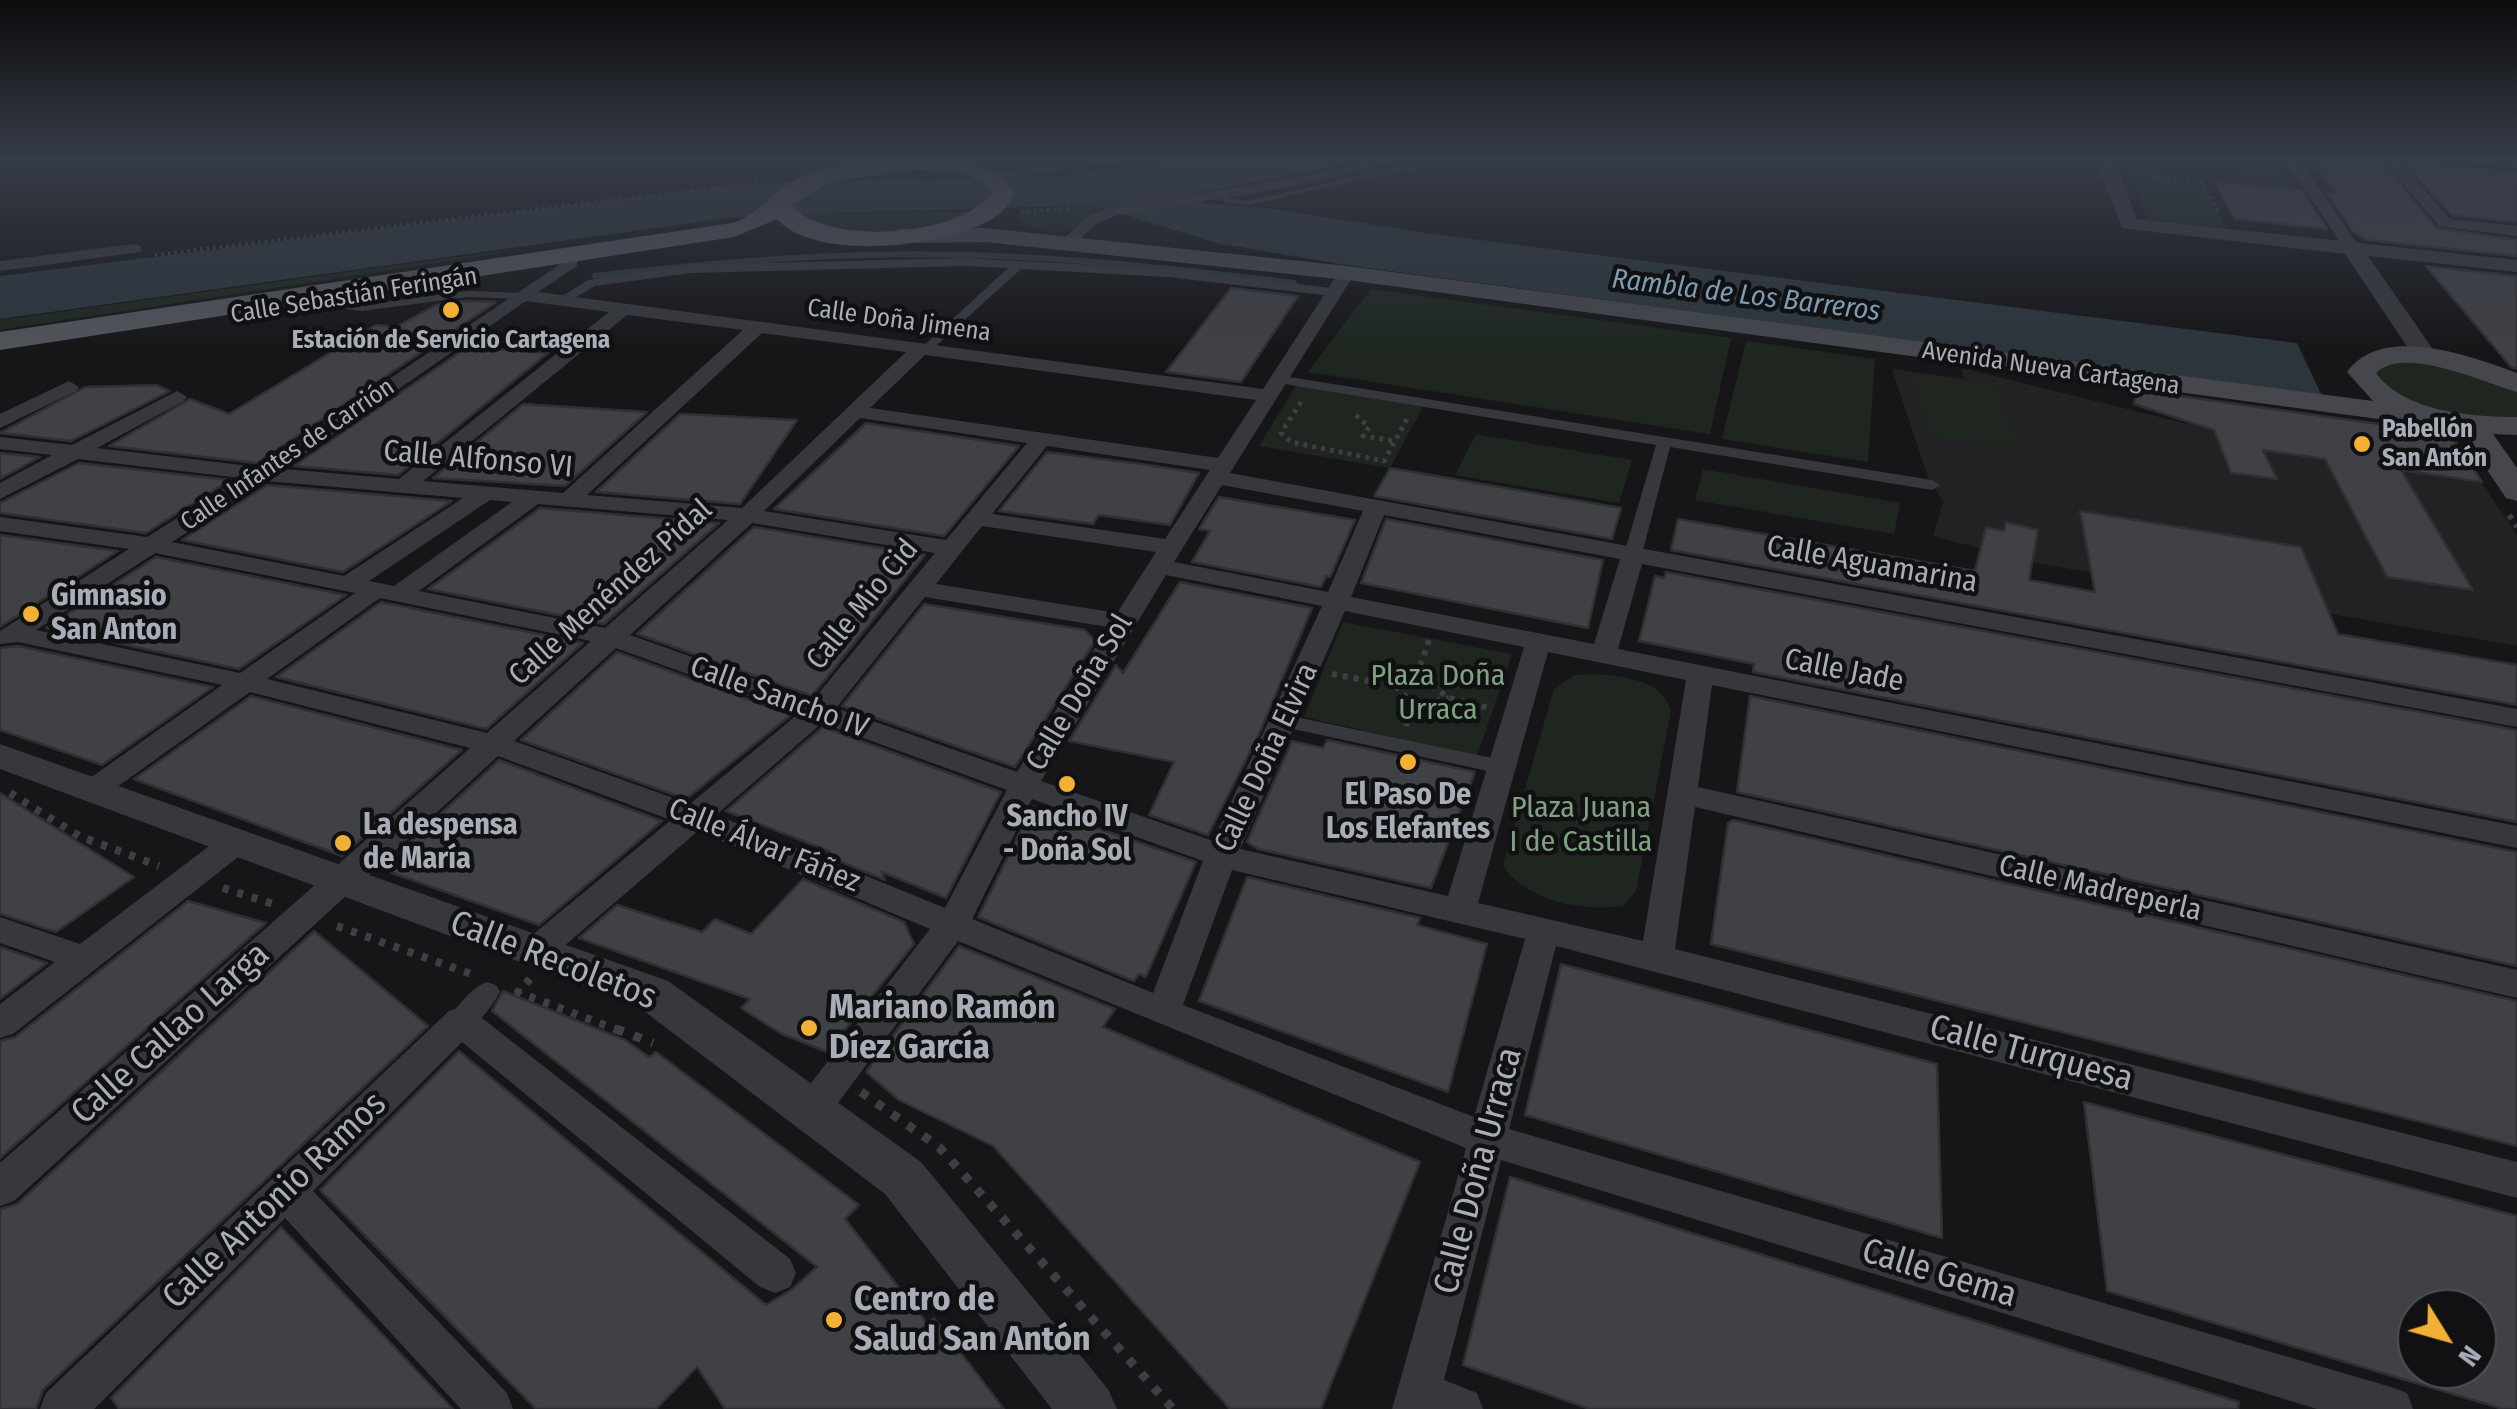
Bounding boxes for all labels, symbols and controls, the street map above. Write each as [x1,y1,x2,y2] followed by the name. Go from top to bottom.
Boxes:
[228,262,480,330] street label: Calle Sebastián Feringán
[1610,263,1882,329] water label: Rambla de Los Barreros
[805,293,993,349] street label: Calle Doña Jimena
[440,299,462,321] marker: Estación de Servicio Cartagena
[292,326,610,356] place label: Estación de Servicio Cartagena
[1920,336,2182,402] street label: Avenida Nueva Cartagena
[176,372,400,538] street label: Calle Infantes de Carrión
[2382,415,2487,474] place label: Pabellón San Antón
[2351,433,2373,455] marker: Pabellón San Antón
[382,434,574,486] street label: Calle Alfonso VI
[502,492,720,694] street label: Calle Menéndez Pidal
[1764,529,1980,601] street label: Calle Aguamarina
[799,532,927,678] street label: Calle Mio Cid
[51,579,177,650] place label: Gimnasio San Anton
[20,603,42,625] marker: Gimnasio San Anton
[1019,608,1141,778] street label: Calle Doña Sol
[1781,642,1907,700] street label: Calle Jade
[685,649,873,747] street label: Calle Sancho IV
[1208,658,1326,858] street label: Calle Doña Elvira
[1371,659,1505,730] park label: Plaza Doña Urraca
[1397,751,1419,773] marker: El Paso De Los Elefantes
[1056,773,1078,795] marker: Sancho IV - Doña Sol
[1326,778,1490,848] place label: El Paso De Los Elefantes
[663,791,865,901] street label: Calle Álvar Fáñez
[1510,791,1652,862] park label: Plaza Juana I de Castilla
[1003,800,1131,870] place label: Sancho IV - Doña Sol
[363,808,518,878] place label: La despensa de María
[332,832,354,854] marker: La despensa de María
[1995,848,2205,930] street label: Calle Madreperla
[444,902,662,1020] street label: Calle Recoletos
[64,934,278,1134] street label: Calle Callao Larga
[829,987,1056,1069] place label: Mariano Ramón Díez García
[1925,1007,2137,1101] street label: Calle Turquesa
[798,1017,820,1039] marker: Mariano Ramón Díez García
[1426,1043,1532,1299] street label: Calle Doña Urraca
[155,1084,395,1318] street label: Calle Antonio Ramos
[1857,1231,2021,1317] street label: Calle Gema
[854,1279,1091,1361] place label: Centro de Salud San Antón
[2397,1289,2497,1389] north arrow
[823,1309,845,1331] marker: Centro de Salud San Antón
[2452,1340,2488,1373] text: N

